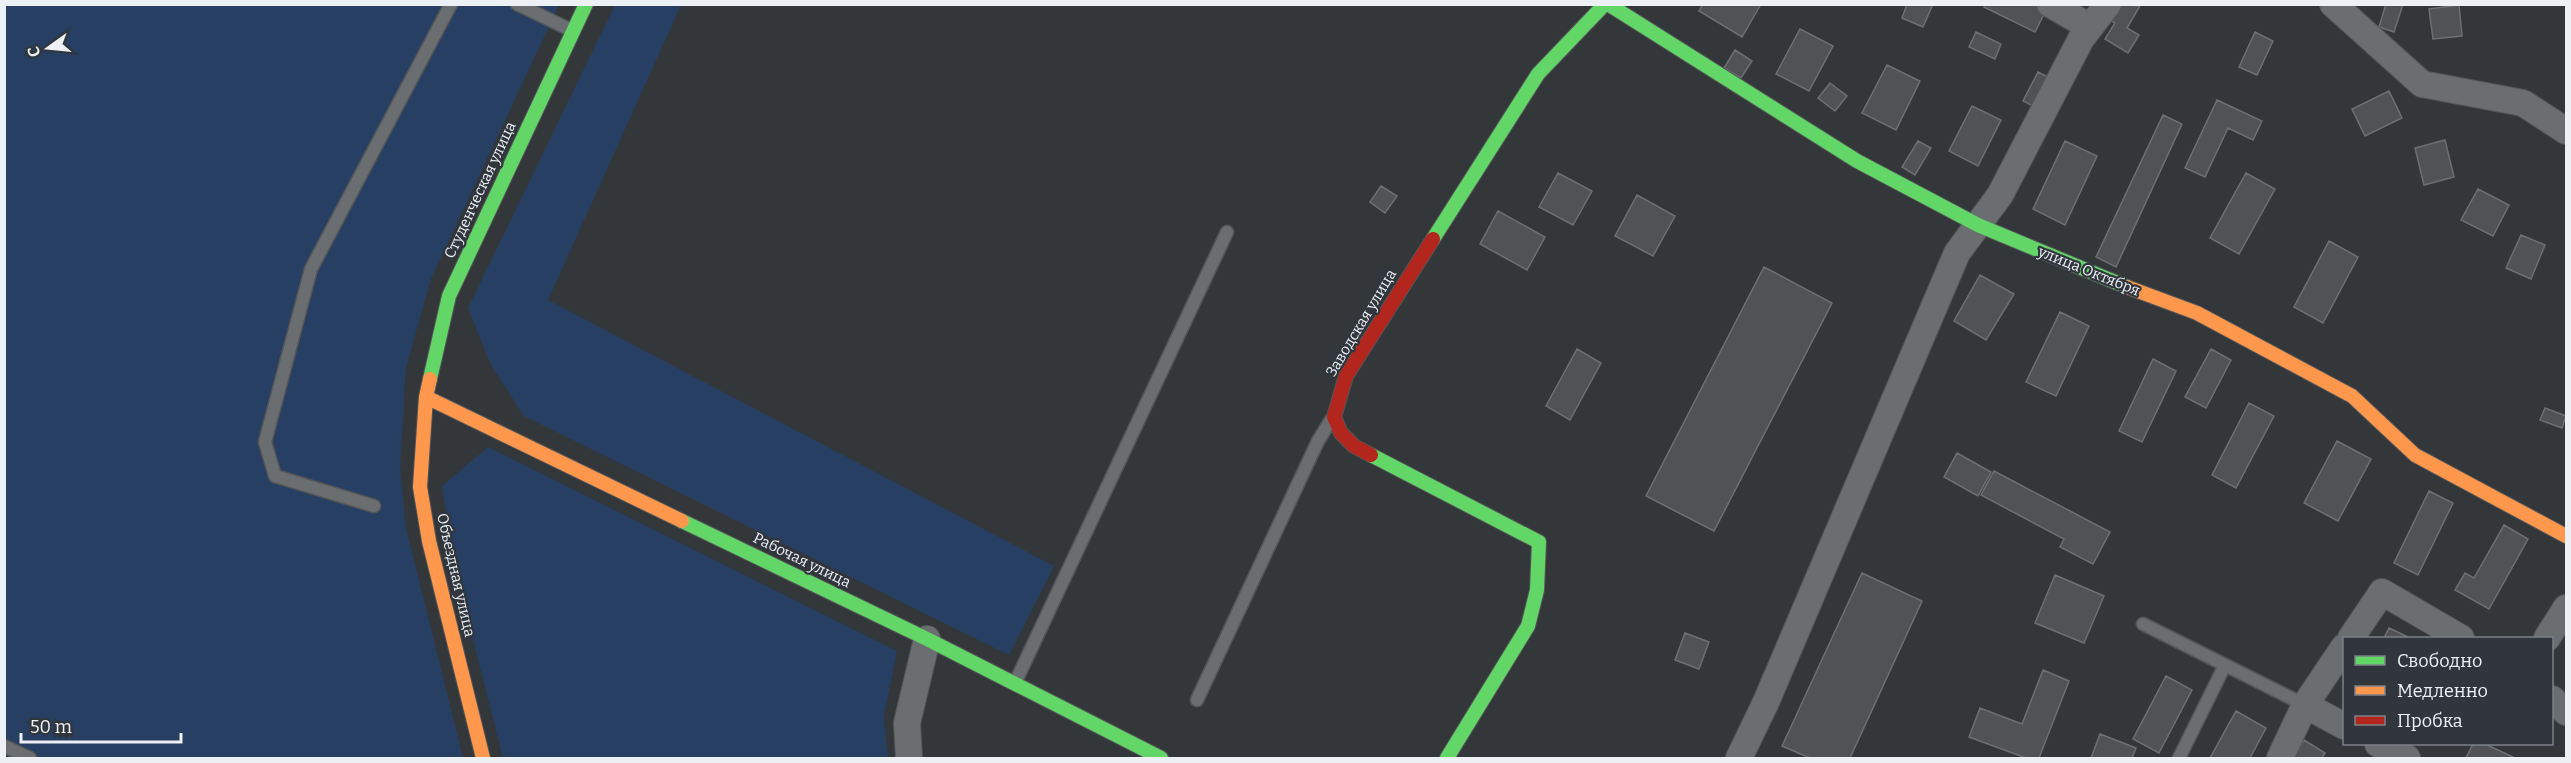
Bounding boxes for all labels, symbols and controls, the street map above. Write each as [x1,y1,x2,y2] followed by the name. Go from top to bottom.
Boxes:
[18,18,78,78] north arrow
[24,44,44,59] text: С
[440,119,520,261] street label: Студенческая улица
[2035,242,2142,300] street label: улица Октября
[1322,266,1400,380] street label: Заводская улица
[433,511,479,639] street label: Объездная улица
[750,529,854,591] street label: Рабочая улица
[2343,637,2553,745] legend
[2397,650,2482,672] text: Свободно
[2397,680,2488,702] text: Медленно
[21,706,182,744] scale bar
[2397,710,2463,732] text: Пробка
[30,716,72,738] text: 50 m

